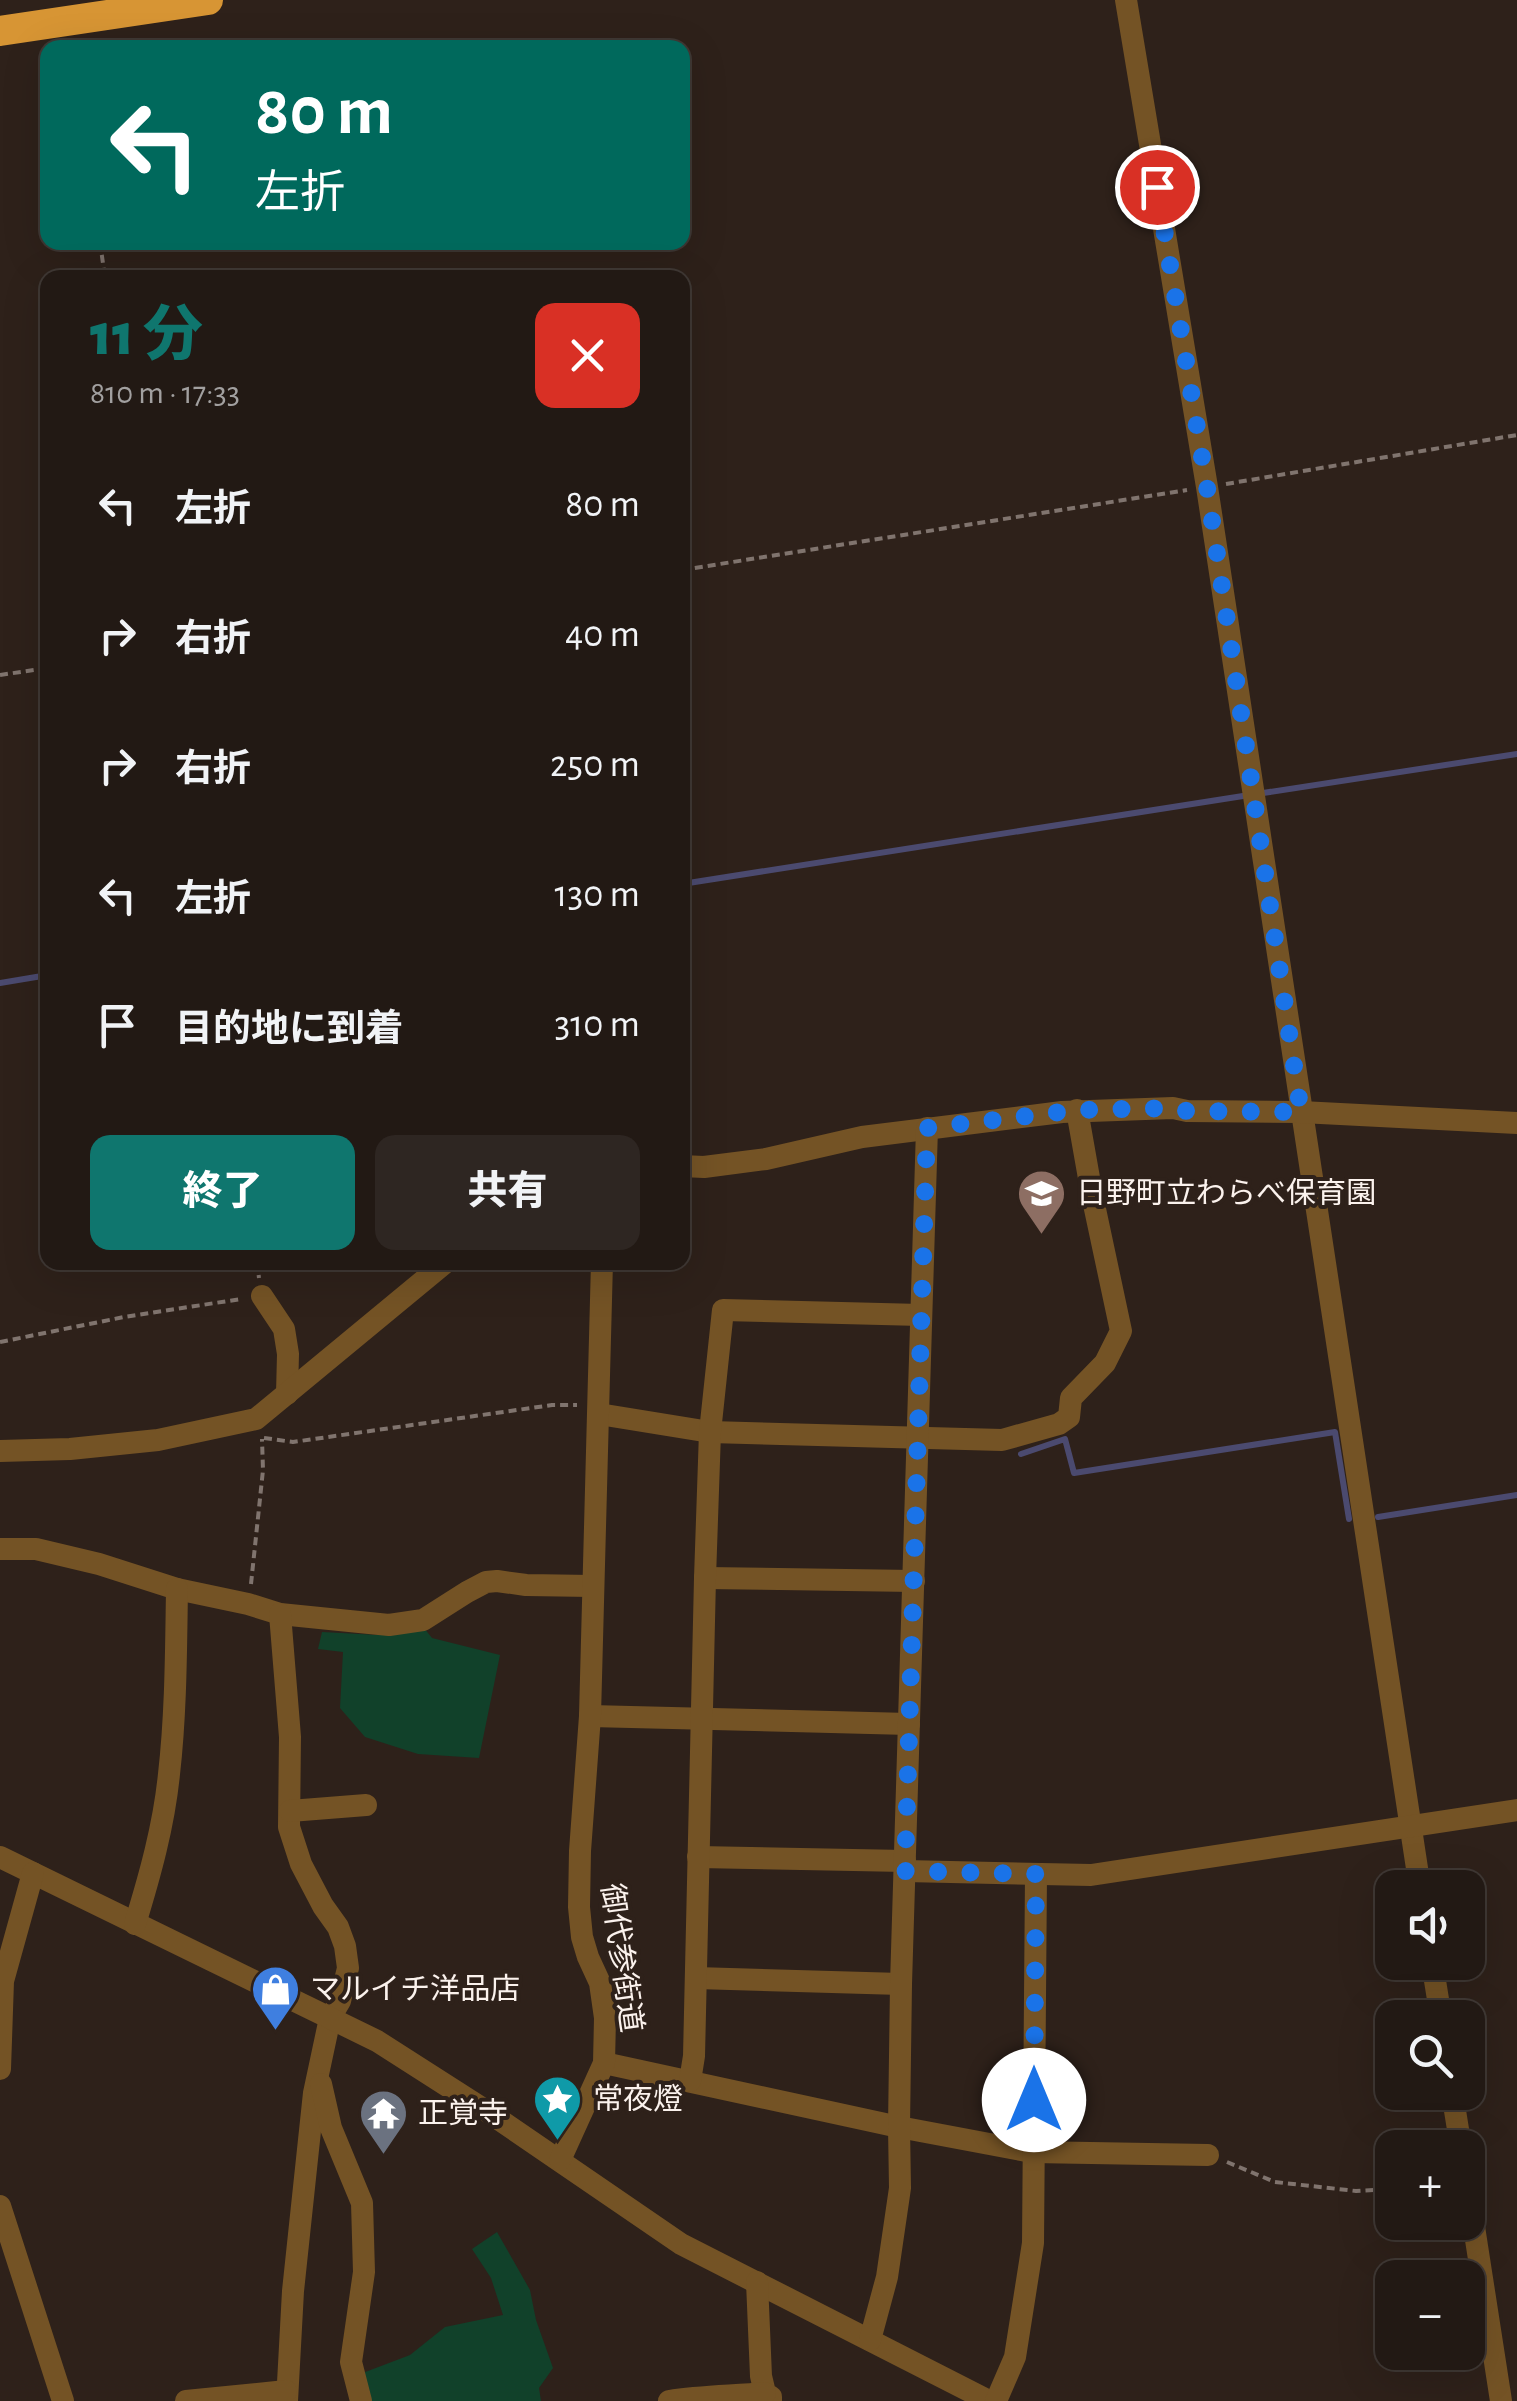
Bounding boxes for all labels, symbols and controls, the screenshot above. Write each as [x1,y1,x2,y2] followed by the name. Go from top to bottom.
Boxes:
[255,77,393,147] text: 80 m
[90,80,220,210] icon: left
[1115,145,1200,230] pin
[1130,160,1185,215] icon: arrive
[255,171,345,216] text: 左折
[535,303,640,408] button: close
[90,306,203,366] text: 11 分
[90,377,240,409] text: 810 m · 17:33
[90,478,145,533] icon: left
[565,486,640,524] text: 80 m
[175,491,251,529] text: 左折
[90,608,145,663] icon: right
[565,616,640,654] text: 40 m
[175,621,251,659] text: 右折
[90,738,145,793] icon: right
[550,746,640,784] text: 250 m
[175,751,251,789] text: 右折
[90,868,145,923] icon: left
[555,876,640,914] text: 130 m
[175,881,251,919] text: 左折
[90,998,145,1053] icon: arrive
[555,1006,640,1044] text: 310 m
[175,1011,403,1049] text: 目的地に到着
[90,1135,355,1250] button: 終了
[375,1135,640,1250] button: 共有
[1015,1168,1067,1236] school or university icon: 日野町立わらべ保育園
[1076,1177,1376,1209] place label: 日野町立わらべ保育園
[1375,1870,1485,2370] map controls
[1375,1870,1485,1980] button: sound
[596,1881,648,2034] street label: 御代参街道
[249,1964,301,2032] shop icon: マルイチ洋品店
[310,1973,520,2005] place label: マルイチ洋品店
[1375,2000,1485,2110] button: search
[982,2048,1086,2152] position arrow
[532,2074,584,2142] place icon: 常夜燈
[593,2083,683,2115] place label: 常夜燈
[357,2088,409,2156] temple icon: 正覚寺
[418,2097,508,2129] place label: 正覚寺
[1375,2130,1485,2240] button: +
[1375,2260,1485,2370] button: −

